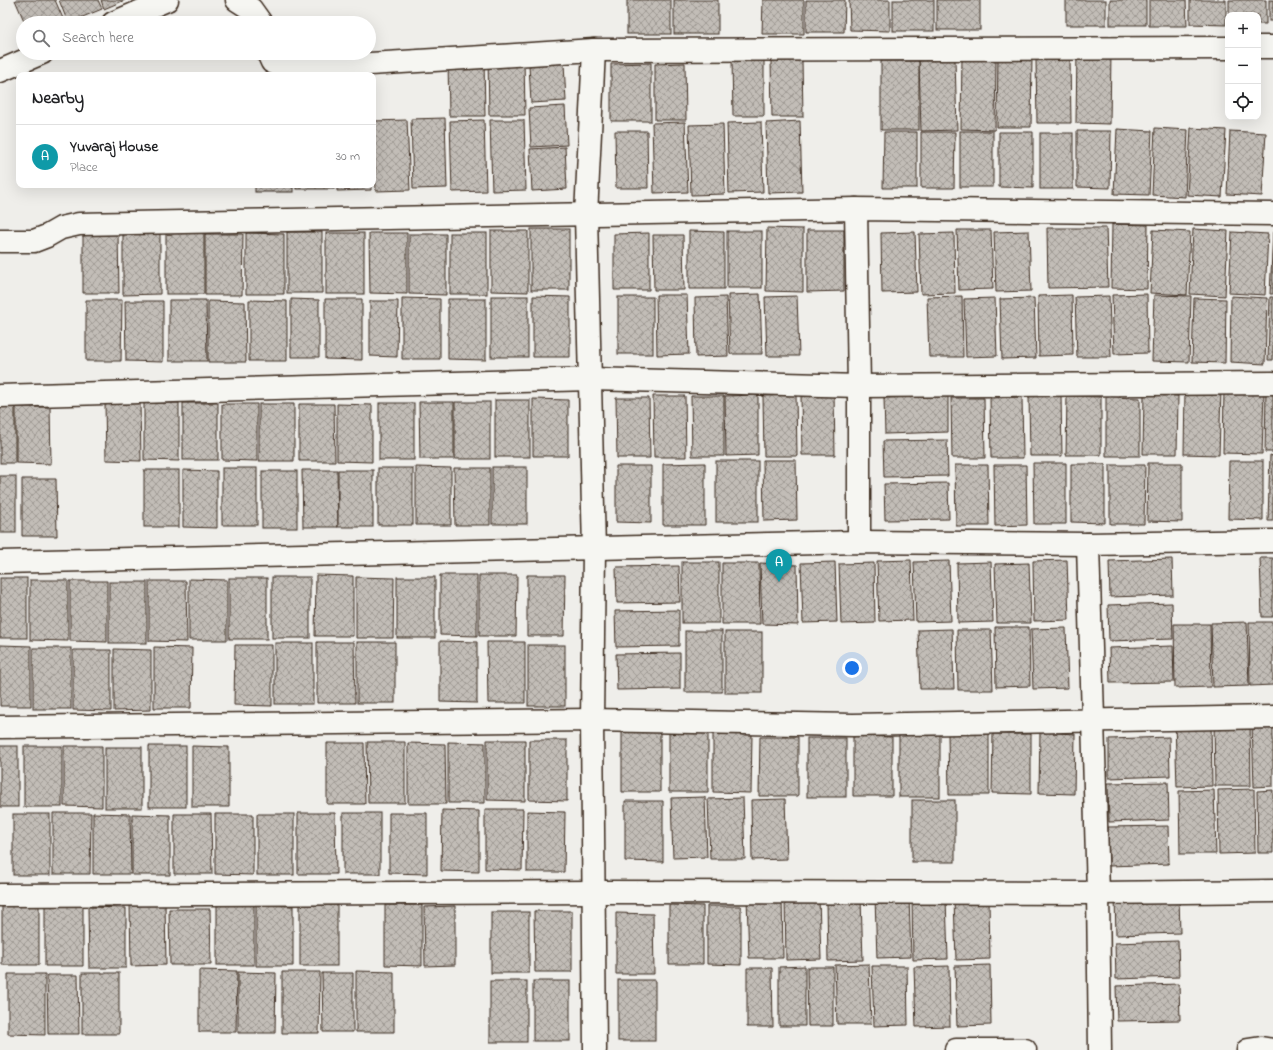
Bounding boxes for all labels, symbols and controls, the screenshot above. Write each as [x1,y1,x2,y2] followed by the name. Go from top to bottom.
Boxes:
[1225,12,1261,120] map controls
[1225,12,1261,48] button: +
[16,16,376,60] search box
[30,27,52,49] icon: search
[62,27,134,49] text: Search here
[1225,48,1261,84] button: −
[1225,84,1261,120] button: locate
[32,86,84,111] text: Nearby
[70,136,158,158] text: Yuvaraj House
[41,147,49,166] text: A
[336,147,360,166] text: 30 m
[70,158,98,177] text: Place
[766,549,792,582] pin: A
[842,658,862,678] your location

